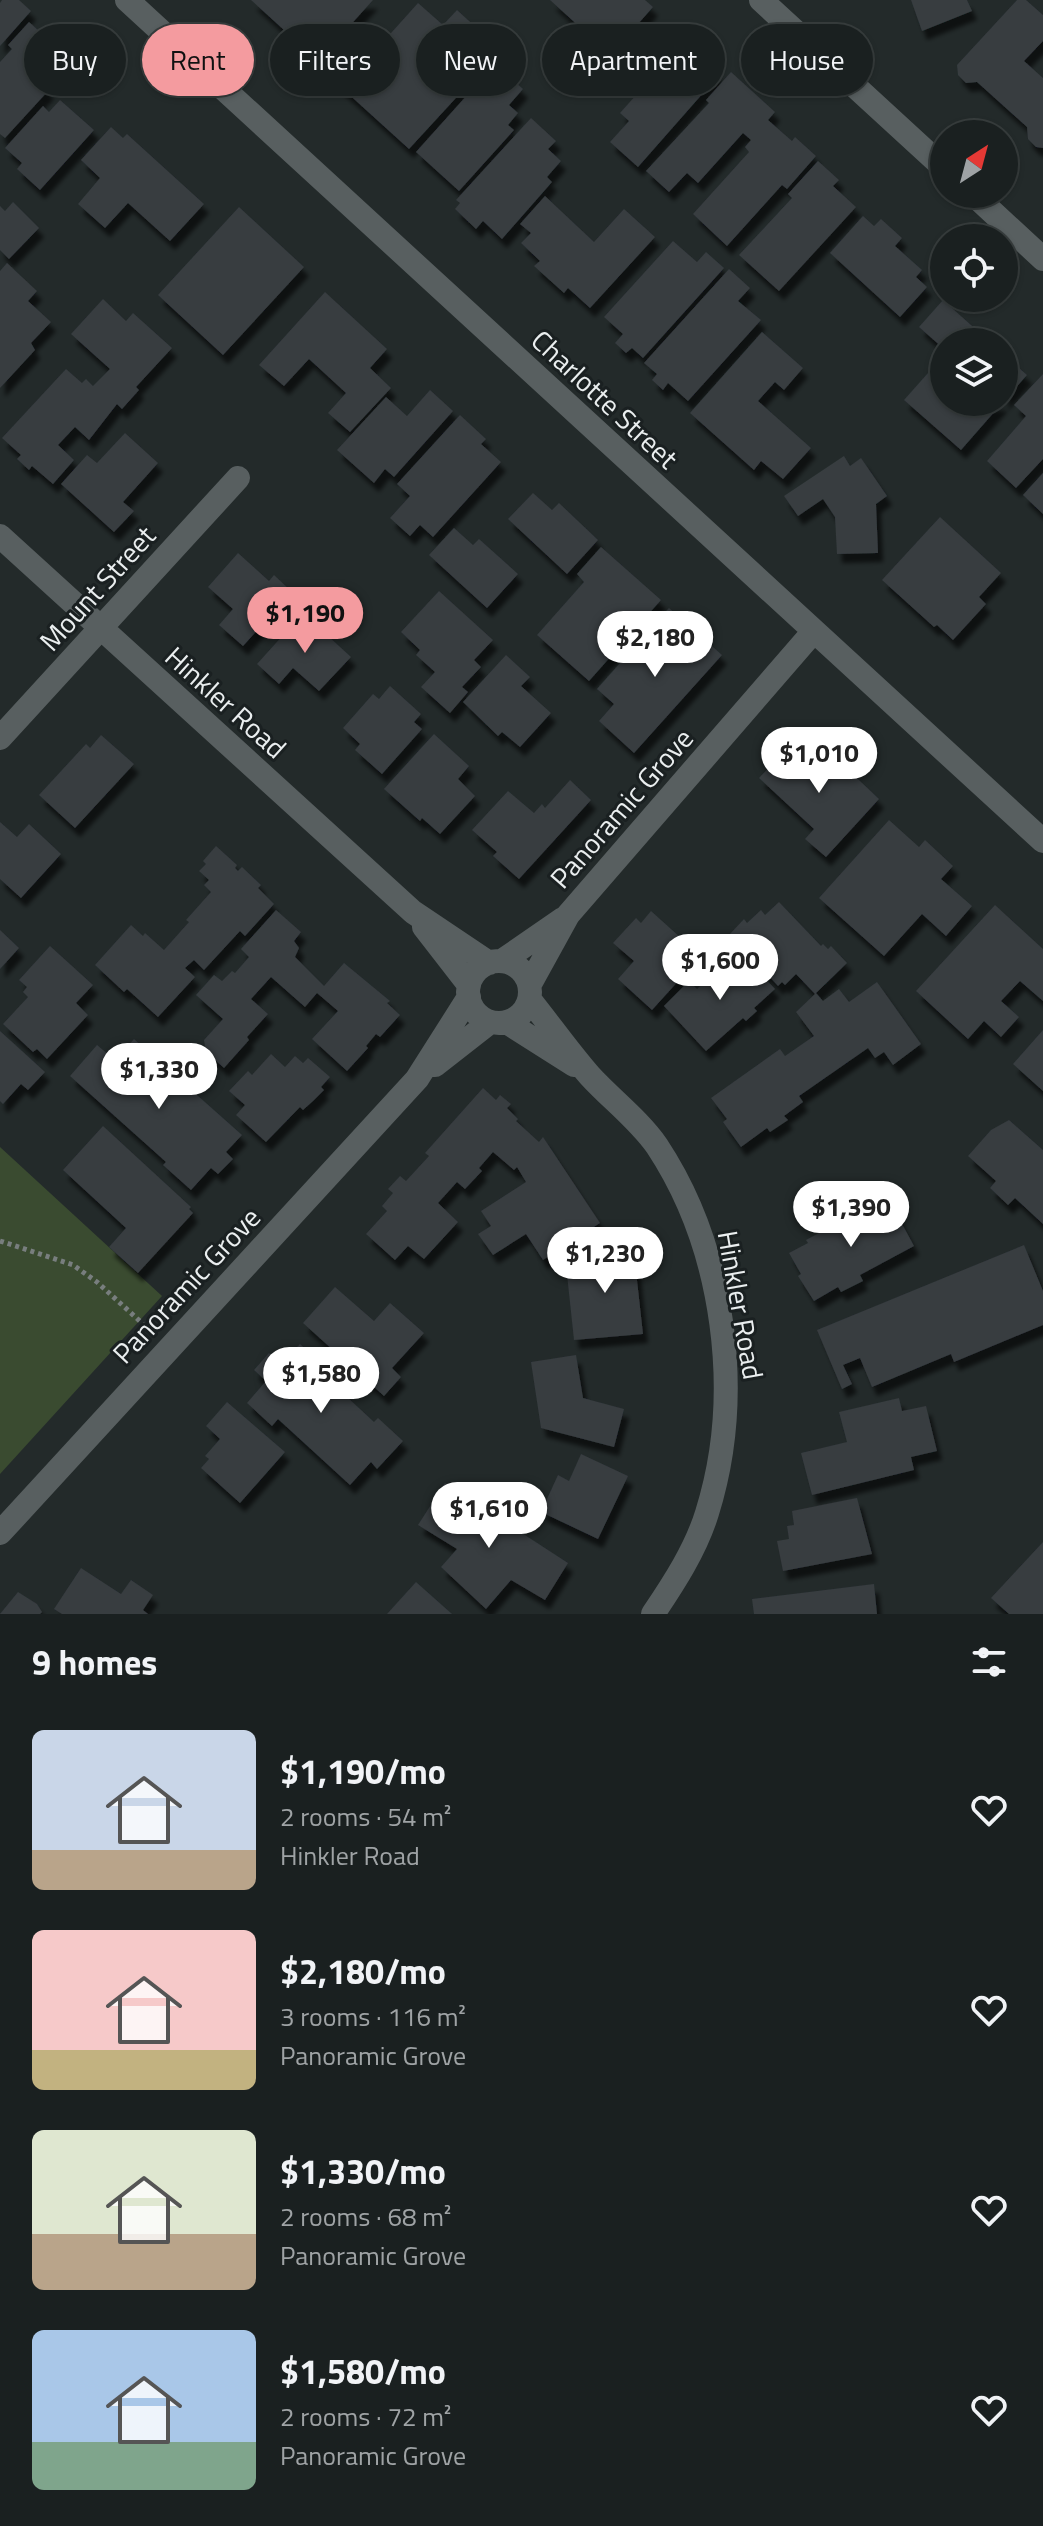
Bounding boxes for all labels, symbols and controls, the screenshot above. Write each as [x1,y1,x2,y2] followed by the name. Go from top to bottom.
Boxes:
[24,24,126,96] chip: Buy
[142,24,254,96] chip: Rent
[270,24,400,96] chip: Filters
[416,24,526,96] chip: New
[542,24,725,96] chip: Apartment
[741,24,873,96] chip: House
[930,120,1018,208] north arrow
[930,120,1018,416] map controls
[930,224,1018,312] button: locate
[522,319,688,479] street label: Charlotte Street
[930,328,1018,416] button: layers
[29,515,165,660] street label: Mount Street
[240,587,370,655] pin: $1,190
[265,593,345,632] text: $1,190
[590,611,720,679] pin: $2,180
[615,617,695,656] text: $2,180
[156,636,296,768] street label: Hinkler Road
[539,718,703,898] street label: Panoramic Grove
[754,727,884,795] pin: $1,010
[779,733,859,772] text: $1,010
[655,934,785,1002] pin: $1,600
[680,940,760,979] text: $1,600
[94,1043,224,1111] pin: $1,330
[119,1049,199,1088] text: $1,330
[786,1181,916,1249] pin: $1,390
[811,1187,891,1226] text: $1,390
[102,1197,270,1373] street label: Panoramic Grove
[540,1227,670,1295] pin: $1,230
[707,1227,775,1383] street label: Hinkler Road
[565,1233,645,1272] text: $1,230
[256,1347,386,1415] pin: $1,580
[281,1353,361,1392] text: $1,580
[424,1482,554,1550] pin: $1,610
[449,1488,529,1527] text: $1,610
[32,1636,157,1688] text: 9 homes
[967,1640,1011,1684] icon: filters
[280,1745,446,1797] text: $1,190/mo
[96,1762,192,1858] icon: home
[967,1788,1011,1832] icon: heart
[280,1797,451,1836] text: 2 rooms · 54 m²
[280,1836,420,1875] text: Hinkler Road
[280,1945,446,1997] text: $2,180/mo
[96,1962,192,2058] icon: home
[967,1988,1011,2032] icon: heart
[280,1997,466,2036] text: 3 rooms · 116 m²
[280,2036,466,2075] text: Panoramic Grove
[280,2145,446,2197] text: $1,330/mo
[96,2162,192,2258] icon: home
[967,2188,1011,2232] icon: heart
[280,2197,451,2236] text: 2 rooms · 68 m²
[280,2236,466,2275] text: Panoramic Grove
[280,2345,446,2397] text: $1,580/mo
[96,2362,192,2458] icon: home
[967,2388,1011,2432] icon: heart
[280,2397,451,2436] text: 2 rooms · 72 m²
[280,2436,466,2475] text: Panoramic Grove

